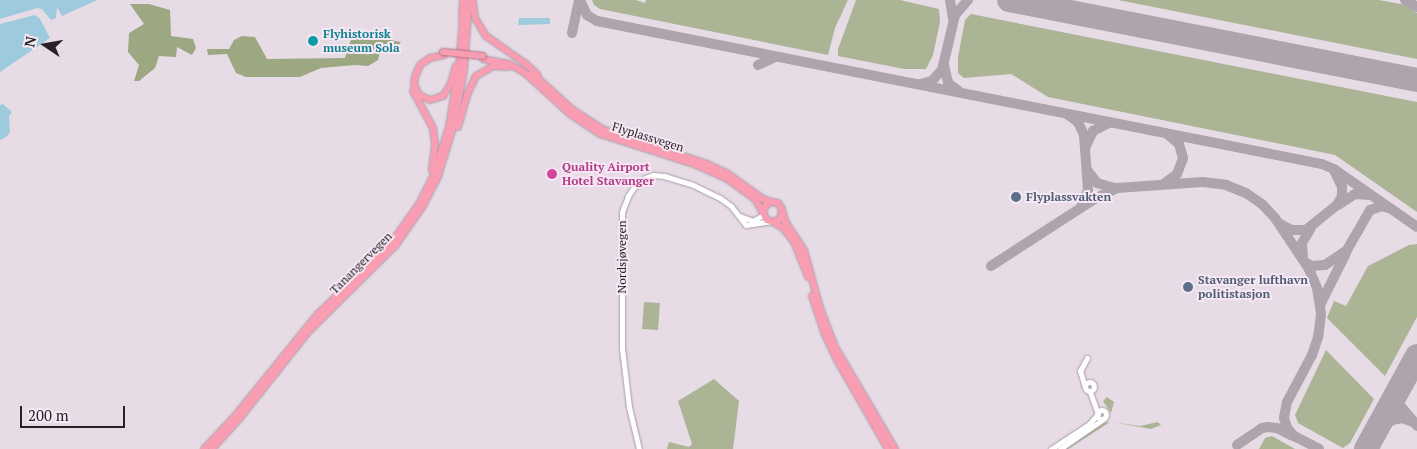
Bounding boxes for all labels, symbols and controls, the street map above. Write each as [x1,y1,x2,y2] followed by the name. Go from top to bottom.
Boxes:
[20,20,70,70] north arrow
[323,27,400,55] place label: Flyhistorisk museum Sola
[19,35,40,49] text: N
[307,35,319,47] marker: Flyhistorisk museum Sola
[610,119,686,155] street label: Flyplassvegen
[562,160,654,188] place label: Quality Airport Hotel Stavanger
[546,168,558,180] marker: Quality Airport Hotel Stavanger
[1026,190,1111,204] place label: Flyplassvakten
[1010,191,1022,203] marker: Flyplassvakten
[615,220,629,294] street label: Nordsjøvegen
[327,229,395,297] street label: Tanangervegen
[1198,273,1308,301] place label: Stavanger lufthavn politistasjon
[1182,281,1194,293] marker: Stavanger lufthavn politistasjon
[22,396,128,428] scale bar
[28,405,69,425] text: 200 m

